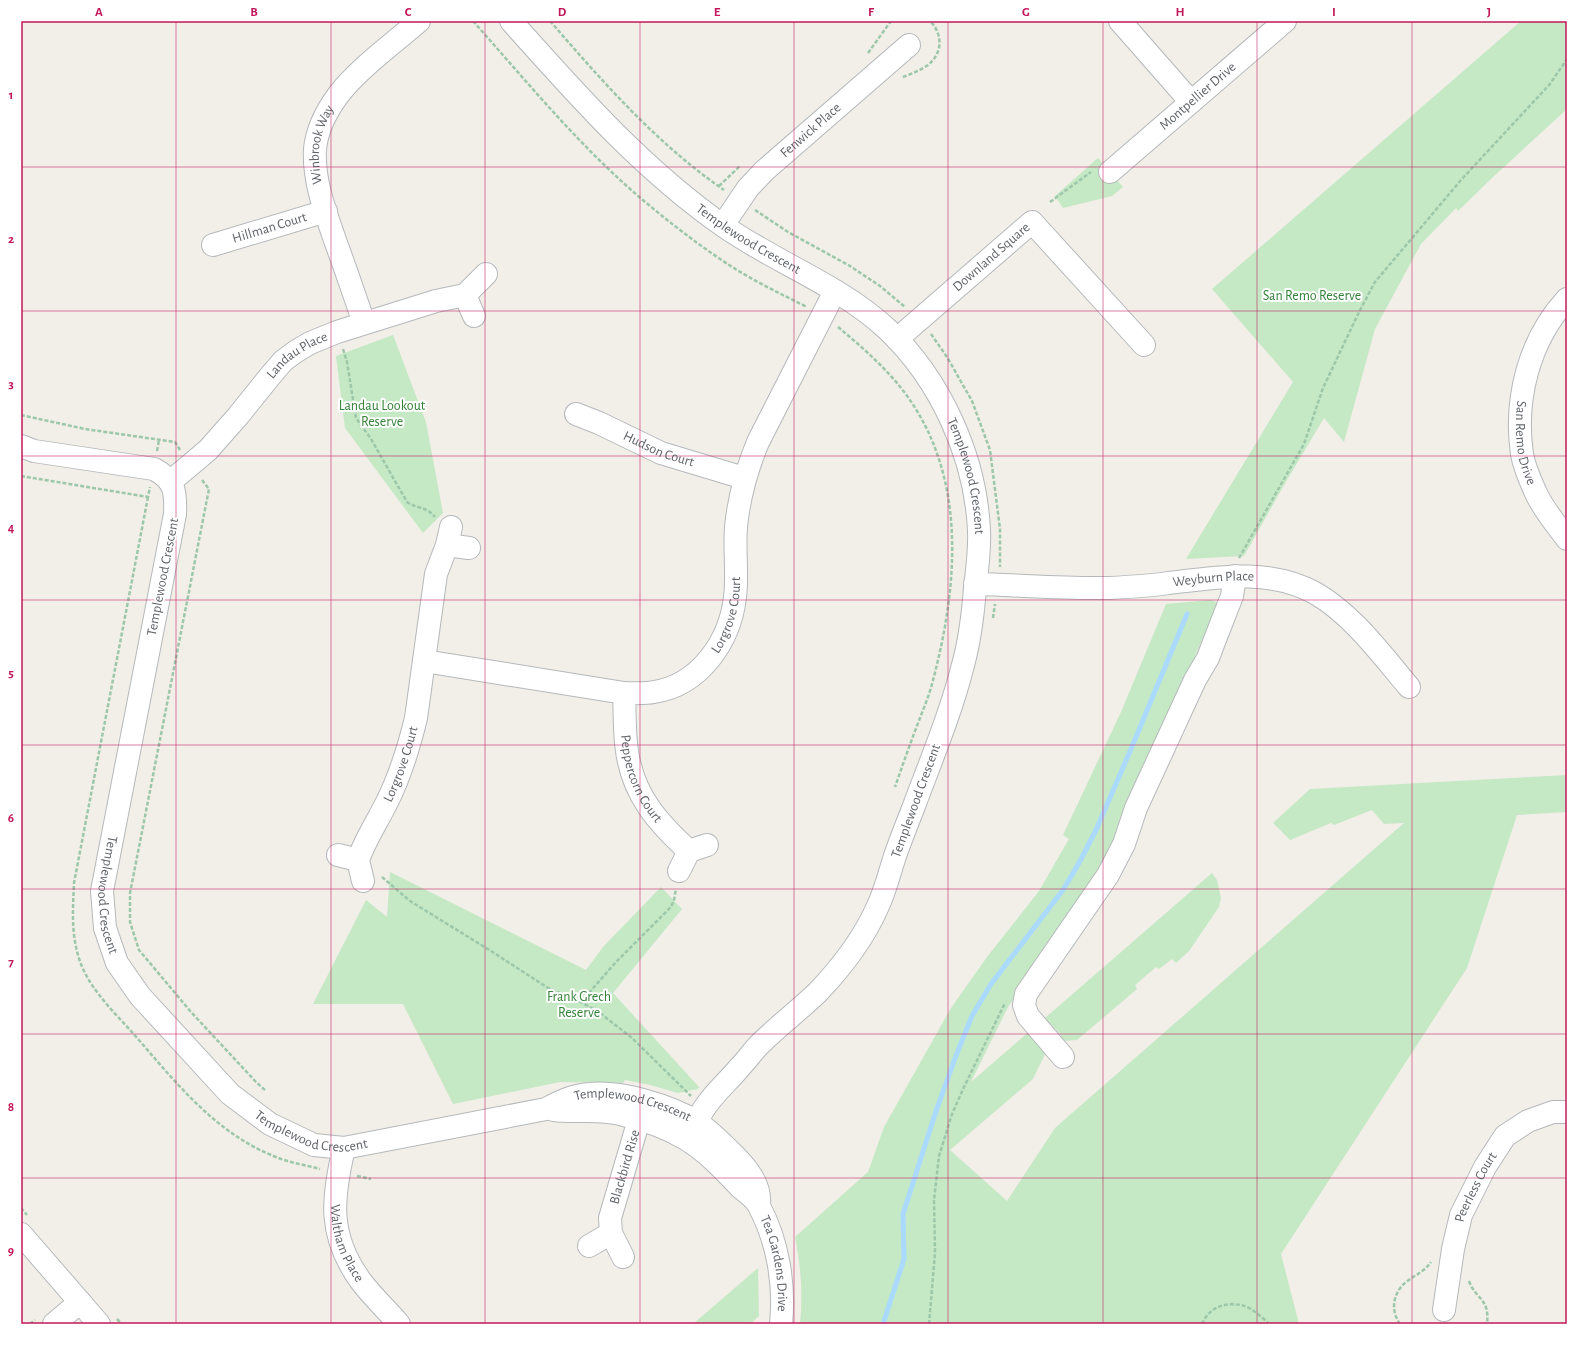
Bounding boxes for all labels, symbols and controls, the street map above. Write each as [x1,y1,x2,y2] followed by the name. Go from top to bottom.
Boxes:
[95,6,103,19] text: A
[250,6,258,19] text: B
[405,6,412,19] text: C
[558,6,567,19] text: D
[714,6,721,19] text: E
[868,6,875,19] text: F
[1022,6,1030,19] text: G
[1175,6,1185,19] text: H
[1332,6,1336,19] text: I
[1487,6,1491,19] text: J
[1157,60,1239,133] street label: Montpellier Drive
[9,89,13,102] text: 1
[778,100,844,160] street label: Fenwick Place
[308,103,337,185] street label: Winbrook Way
[694,201,803,277] street label: Templewood Crescent
[231,210,309,246] street label: Hillman Court
[950,220,1033,294] street label: Downland Square
[8,233,14,246] text: 2
[1263,289,1361,303] park label: San Remo Reserve
[264,330,330,381] street label: Landau Place
[8,378,14,391] text: 3
[339,399,426,429] park label: Landau Lookout Reserve
[1513,400,1538,487] street label: San Remo Drive
[944,416,986,535] street label: Templewood Crescent
[621,429,696,470] street label: Hudson Court
[145,516,181,637] street label: Templewood Crescent
[8,522,15,535] text: 4
[1172,569,1254,589] street label: Weyburn Place
[709,576,743,656] street label: Lorgrove Court
[8,667,14,680] text: 5
[381,724,421,804] street label: Lorgrove Court
[618,734,665,826] street label: Peppercorn Court
[889,742,943,860] street label: Templewood Crescent
[8,812,14,825] text: 6
[95,835,121,956] street label: Templewood Crescent
[8,956,14,969] text: 7
[547,990,611,1020] park label: Frank Grech Reserve
[573,1086,694,1125] street label: Templewood Crescent
[8,1101,14,1114] text: 8
[252,1108,369,1155] street label: Templewood Crescent
[607,1128,643,1206] street label: Blackbird Rise
[1453,1149,1500,1223] street label: Peerless Court
[328,1204,366,1285] street label: Waltham Place
[758,1213,789,1312] street label: Tea Gardens Drive
[8,1245,14,1258] text: 9

